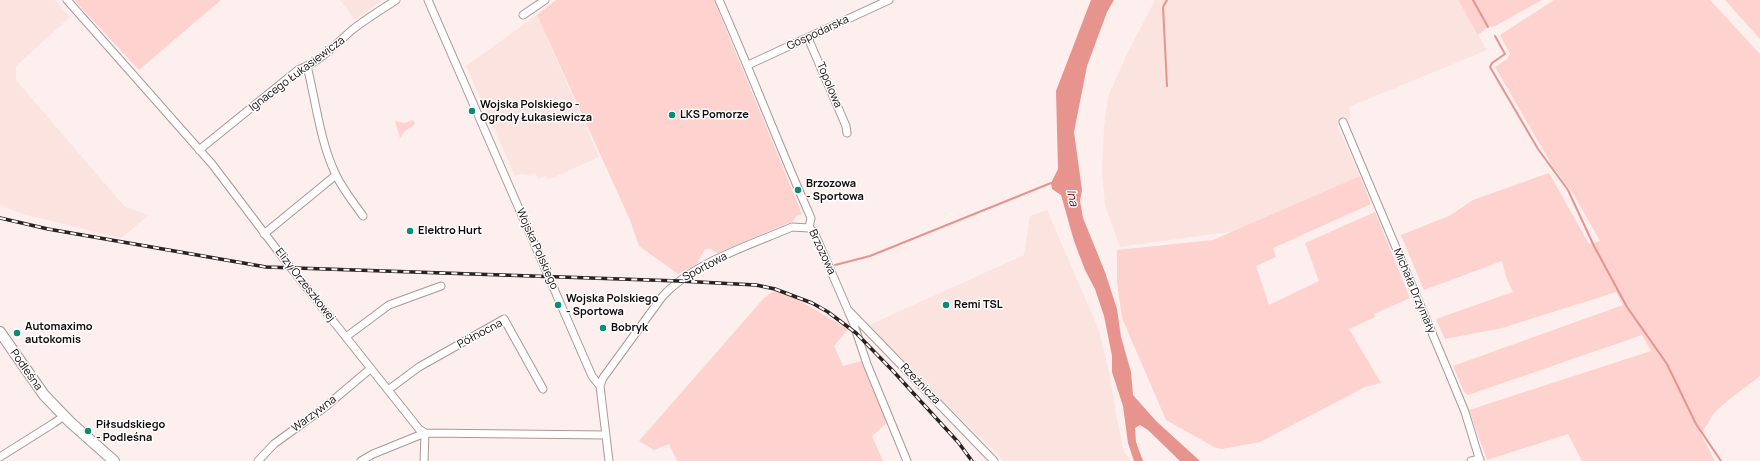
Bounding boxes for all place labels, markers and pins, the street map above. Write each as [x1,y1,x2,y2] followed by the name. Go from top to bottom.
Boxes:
[480,98,592,124] place label: Wojska Polskiego - Ogrody Łukasiewicza
[467,106,477,116] marker: Wojska Polskiego - Ogrody Łukasiewicza
[680,108,749,122] place label: LKS Pomorze
[667,110,677,120] marker: LKS Pomorze
[806,177,864,203] place label: Brzozowa - Sportowa
[793,185,803,195] marker: Brzozowa - Sportowa
[418,224,482,238] place label: Elektro Hurt
[405,226,415,236] marker: Elektro Hurt
[566,292,658,318] place label: Wojska Polskiego - Sportowa
[954,298,1003,312] place label: Remi TSL
[553,300,563,310] marker: Wojska Polskiego - Sportowa
[941,300,951,310] marker: Remi TSL
[25,320,93,346] place label: Automaximo autokomis
[611,321,648,335] place label: Bobryk
[598,323,608,333] marker: Bobryk
[12,328,22,338] marker: Automaximo autokomis
[96,418,165,444] place label: Piłsudskiego - Podleśna
[83,426,93,436] marker: Piłsudskiego - Podleśna

